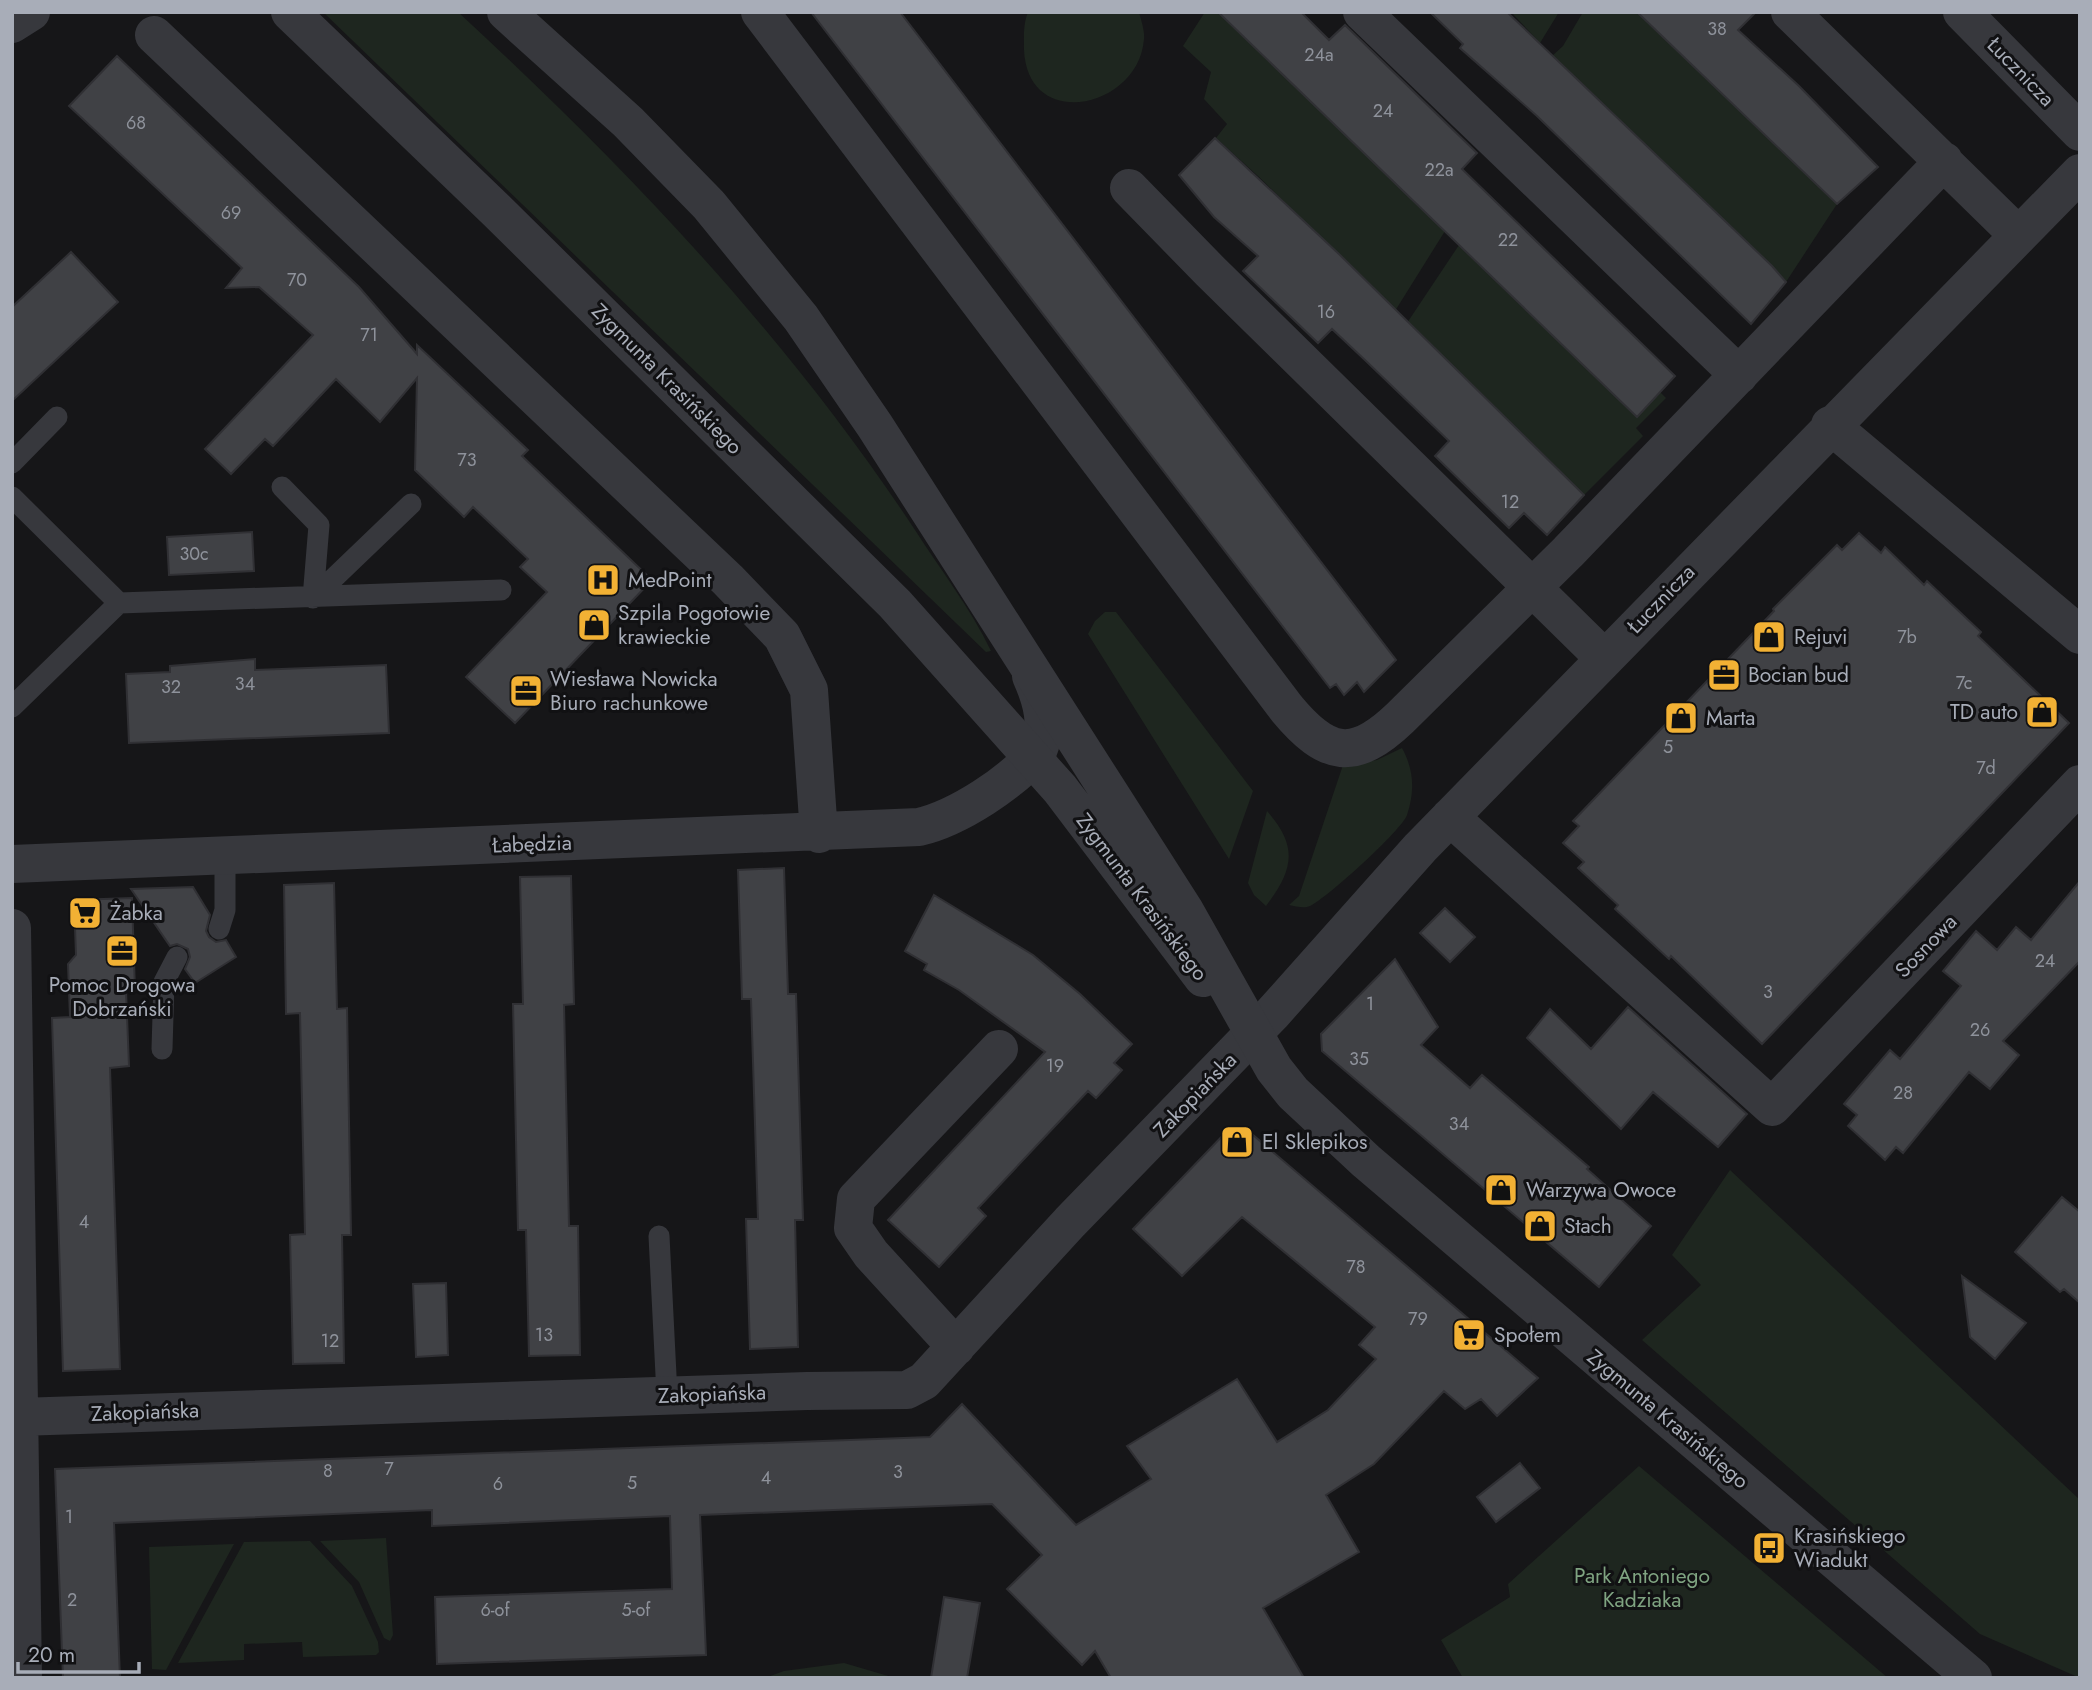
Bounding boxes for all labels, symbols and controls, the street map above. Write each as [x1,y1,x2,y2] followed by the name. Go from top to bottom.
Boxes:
[1707,16,1727,42] house number: 38
[1980,30,2062,113] street label: Łucznicza
[1304,42,1334,68] house number: 24a
[1373,98,1393,124] house number: 24
[126,110,146,136] house number: 68
[1424,157,1454,183] house number: 22a
[221,200,241,226] house number: 69
[1498,227,1518,253] house number: 22
[287,267,307,293] house number: 70
[585,297,749,461] street label: Zygmunta Krasińskiego
[1317,299,1335,325] house number: 16
[360,322,378,348] house number: 71
[457,447,477,473] house number: 73
[1501,489,1519,515] house number: 12
[179,541,209,567] house number: 30c
[1620,558,1702,641] street label: Łucznicza
[584,561,622,599] hospital icon: MedPoint
[628,565,712,595] place label: MedPoint
[618,598,771,652] place label: Szpila Pogotowie krawieckie
[575,606,613,644] shop icon: Szpila Pogotowie krawieckie
[1750,618,1788,656] shop icon: Rejuvi
[1794,622,1848,652] place label: Rejuvi
[1897,624,1917,650] house number: 7b
[1705,656,1743,694] office icon: Bocian bud
[1748,660,1849,690] place label: Bocian bud
[550,664,718,718] place label: Wiesława Nowicka Biuro rachunkowe
[1956,670,1972,696] house number: 7c
[235,671,255,697] house number: 34
[507,672,545,710] office icon: Wiesława Nowicka Biuro rachunkowe
[161,674,181,700] house number: 32
[2023,693,2061,731] shop icon: TD auto
[1950,697,2018,727] place label: TD auto
[1662,699,1700,737] shop icon: Marta
[1706,703,1755,733] place label: Marta
[1663,734,1673,760] house number: 5
[1976,755,1996,781] house number: 7d
[1069,807,1215,987] street label: Zygmunta Krasińskiego
[491,828,572,860] street label: Łabędzia
[66,894,104,932] supermarket icon: Żabka
[110,898,163,928] place label: Żabka
[1888,908,1964,984] street label: Sosnowa
[103,932,141,970] office icon: Pomoc Drogowa Dobrzański
[2035,948,2055,974] house number: 24
[49,970,195,1024] place label: Pomoc Drogowa Dobrzański
[1763,979,1773,1005] house number: 3
[1366,991,1374,1017] house number: 1
[1970,1017,1990,1043] house number: 26
[1147,1046,1243,1144] street label: Zakopiańska
[1349,1046,1369,1072] house number: 35
[1046,1053,1064,1079] house number: 19
[1893,1080,1913,1106] house number: 28
[1449,1111,1469,1137] house number: 34
[1218,1123,1256,1161] shop icon: El Sklepikos
[1262,1127,1367,1157] place label: El Sklepikos
[1482,1171,1520,1209] shop icon: Warzywa Owoce
[1526,1175,1677,1205] place label: Warzywa Owoce
[1521,1207,1559,1245] shop icon: Stach
[79,1209,89,1235] house number: 4
[1564,1211,1612,1241] place label: Stach
[1346,1254,1366,1280] house number: 78
[1408,1306,1428,1332] house number: 79
[1450,1316,1488,1354] supermarket icon: Społem
[1494,1320,1561,1350] place label: Społem
[535,1322,553,1348] house number: 13
[321,1328,339,1354] house number: 12
[1581,1342,1755,1496] street label: Zygmunta Krasińskiego
[657,1377,767,1411] street label: Zakopiańska
[90,1395,200,1429] street label: Zakopiańska
[384,1456,394,1482] house number: 7
[323,1458,333,1484] house number: 8
[893,1459,903,1485] house number: 3
[761,1465,771,1491] house number: 4
[627,1470,637,1496] house number: 5
[493,1471,503,1497] house number: 6
[65,1504,73,1530] house number: 1
[1794,1521,1906,1575] place label: Krasińskiego Wiadukt
[1750,1529,1788,1567] bus stop icon: Krasińskiego Wiadukt
[1574,1561,1710,1615] park label: Park Antoniego Kadziaka
[67,1587,77,1613] house number: 2
[480,1597,510,1623] house number: 6-of
[622,1597,651,1623] house number: 5-of
[18,1630,138,1674] scale bar
[28,1640,75,1670] text: 20 m

